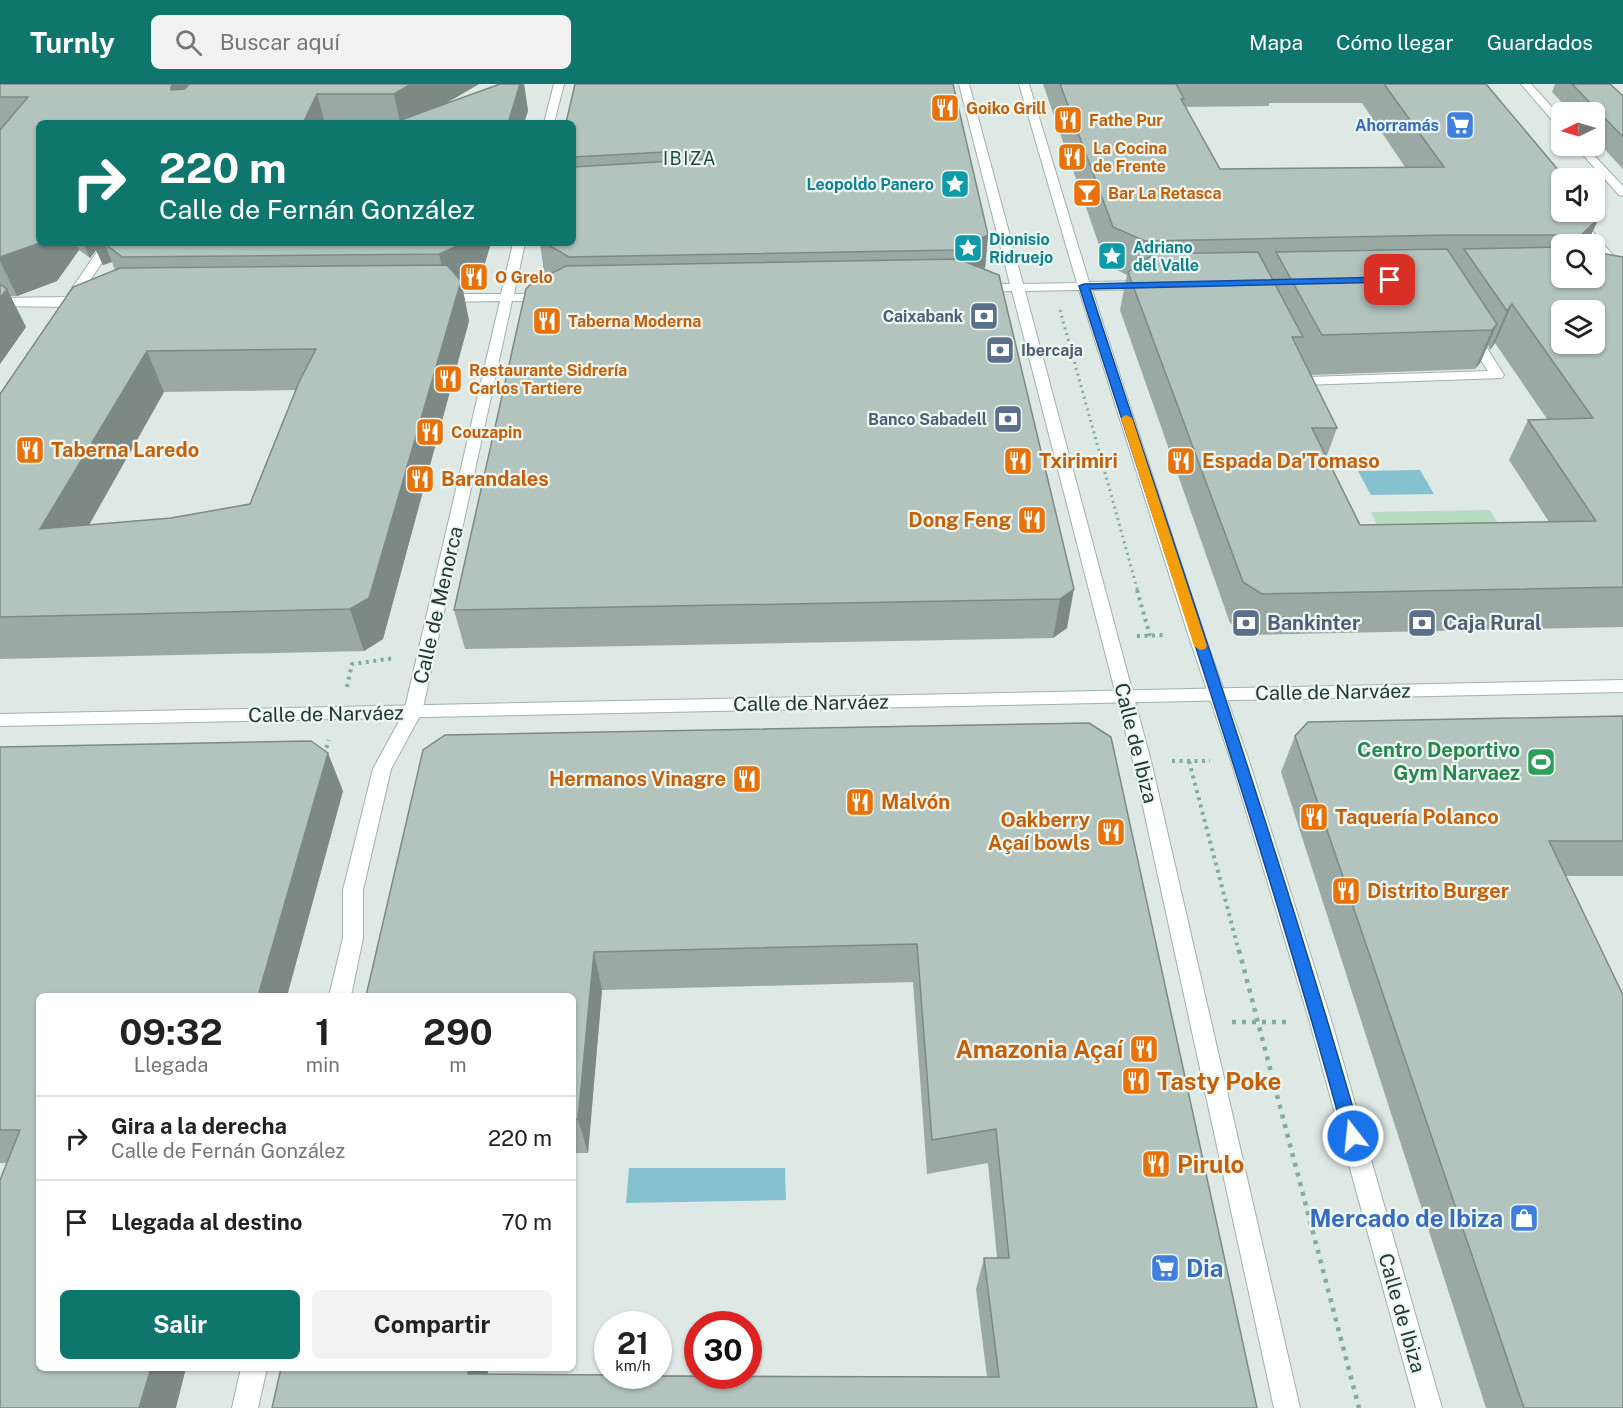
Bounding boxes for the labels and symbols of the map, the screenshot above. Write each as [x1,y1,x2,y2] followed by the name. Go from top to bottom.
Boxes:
[929,92,961,124] restaurant icon: Goiko Grill
[966,99,1047,118] place label: Goiko Grill
[1551,102,1605,156] north arrow
[1052,104,1084,136] restaurant icon: Fathe Pur
[1444,109,1476,141] supermarket icon: Ahorramás
[1089,111,1163,130] place label: Fathe Pur
[1355,116,1439,135] place label: Ahorramás
[1093,139,1167,176] place label: La Cocina de Frente
[1056,141,1088,173] restaurant icon: La Cocina de Frente
[663,148,717,169] district label: IBIZA
[939,168,971,200] place icon: Leopoldo Panero
[807,175,934,194] place label: Leopoldo Panero
[1071,177,1103,209] bar icon: Bar La Retasca
[1108,184,1222,203] place label: Bar La Retasca
[989,230,1053,267] place label: Dionisio Ridruejo
[952,232,984,264] place icon: Dionisio Ridruejo
[1133,238,1199,275] place label: Adriano del Valle
[1096,240,1128,272] place icon: Adriano del Valle
[1364,254,1415,305] pin
[458,261,490,293] restaurant icon: O Grelo
[495,268,553,287] place label: O Grelo
[968,300,1000,332] bank icon: Caixabank
[531,305,563,337] restaurant icon: Taberna Moderna
[883,307,963,326] place label: Caixabank
[568,312,701,331] place label: Taberna Moderna
[984,334,1016,366] bank icon: Ibercaja
[1021,341,1083,360] place label: Ibercaja
[469,361,627,398] place label: Restaurante Sidrería Carlos Tartiere
[432,363,464,395] restaurant icon: Restaurante Sidrería Carlos Tartiere
[992,403,1024,435] bank icon: Banco Sabadell
[868,410,987,429] place label: Banco Sabadell
[414,416,446,448] restaurant icon: Couzapin
[451,423,522,442] place label: Couzapin
[14,434,46,466] restaurant icon: Taberna Laredo
[51,438,199,462] place label: Taberna Laredo
[1002,445,1034,477] restaurant icon: Txirimiri
[1165,445,1197,477] restaurant icon: Espada Da'Tomaso
[1039,449,1118,473] place label: Txirimiri
[1202,449,1380,473] place label: Espada Da'Tomaso
[404,463,436,495] restaurant icon: Barandales
[441,467,549,491] place label: Barandales
[1016,504,1048,536] restaurant icon: Dong Feng
[908,508,1011,532] place label: Dong Feng
[408,524,468,686] street label: Calle de Menorca
[1230,607,1262,639] bank icon: Bankinter
[1406,607,1438,639] bank icon: Caja Rural
[1267,611,1360,635] place label: Bankinter
[1443,611,1542,635] place label: Caja Rural
[1255,679,1411,705] street label: Calle de Narváez
[1109,680,1163,806] street label: Calle de Ibiza
[733,690,889,716] street label: Calle de Narváez
[248,701,404,727] street label: Calle de Narváez
[1357,738,1520,785] place label: Centro Deportivo Gym Narvaez
[1525,746,1557,778] sports icon: Centro Deportivo Gym Narvaez
[731,763,763,795] restaurant icon: Hermanos Vinagre
[549,767,726,791] place label: Hermanos Vinagre
[844,786,876,818] restaurant icon: Malvón
[881,790,950,814] place label: Malvón
[1298,801,1330,833] restaurant icon: Taquería Polanco
[1335,805,1499,829] place label: Taquería Polanco
[988,808,1090,855] place label: Oakberry Açaí bowls
[1095,816,1127,848] restaurant icon: Oakberry Açaí bowls
[1330,875,1362,907] restaurant icon: Distrito Burger
[1367,879,1509,903] place label: Distrito Burger
[1128,1033,1160,1065] restaurant icon: Amazonia Açaí
[955,1035,1124,1064] place label: Amazonia Açaí
[1120,1065,1152,1097] restaurant icon: Tasty Poke
[1157,1067,1281,1095] place label: Tasty Poke
[1321,1104,1385,1168] position arrow
[1140,1148,1172,1180] restaurant icon: Pirulo
[1177,1150,1244,1178] place label: Pirulo
[1508,1202,1540,1234] shop icon: Mercado de Ibiza
[1309,1204,1503,1232] place label: Mercado de Ibiza
[1373,1251,1431,1375] street label: Calle de Ibiza
[1149,1252,1181,1284] supermarket icon: Dia
[1186,1254,1223,1282] place label: Dia
[684,1311,762,1389] speed limit sign: 30

